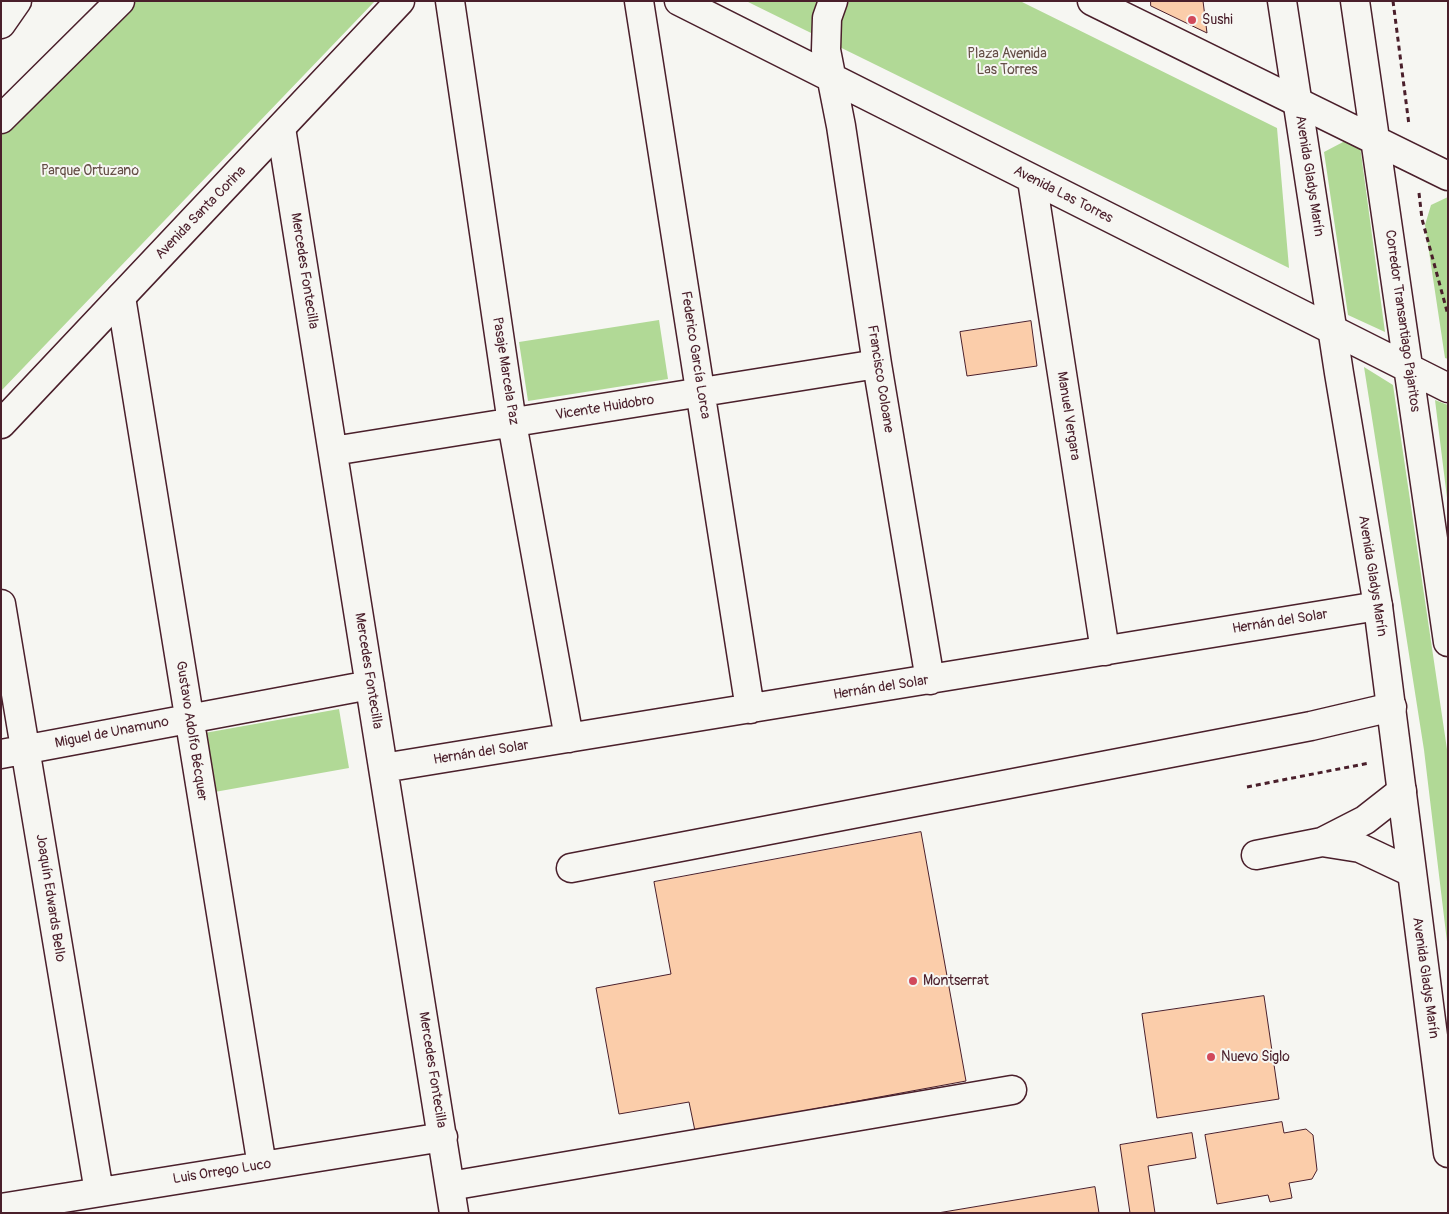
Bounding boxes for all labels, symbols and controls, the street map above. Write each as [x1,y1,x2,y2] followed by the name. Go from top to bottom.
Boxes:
[1202,12,1233,28] place label: Sushi
[1186,14,1198,26] marker: Sushi
[967,46,1047,78] park label: Plaza Avenida Las Torres
[1291,114,1327,238] street label: Avenida Gladys Marín
[41,163,139,179] park label: Parque Ortuzano
[152,163,250,263] street label: Avenida Santa Corina
[1011,163,1115,227] street label: Avenida Las Torres
[287,212,321,330] street label: Mercedes Fontecilla
[1381,229,1423,413] street label: Corredor Transantiago Pajaritos
[677,290,713,420] street label: Federico García Lorca
[488,316,522,426] street label: Pasaje Marcela Paz
[863,324,897,434] street label: Francisco Coloane
[1053,370,1083,462] street label: Manuel Vergara
[555,392,655,424] street label: Vicente Huidobro
[1354,514,1390,638] street label: Avenida Gladys Marín
[1231,606,1329,638] street label: Hernán del Solar
[351,612,385,730] street label: Mercedes Fontecilla
[172,660,210,802] street label: Gustavo Adolfo Bécquer
[832,672,930,704] street label: Hernán del Solar
[54,714,170,752] street label: Miguel de Unamuno
[432,737,530,769] street label: Hernán del Solar
[32,833,68,963] street label: Joaquín Edwards Bello
[1408,916,1442,1040] street label: Avenida Gladys Marín
[923,973,989,989] place label: Montserrat
[907,975,919,987] marker: Montserrat
[415,1011,449,1129] street label: Mercedes Fontecilla
[1221,1049,1290,1065] place label: Nuevo Siglo
[1205,1051,1217,1063] marker: Nuevo Siglo
[172,1156,272,1188] street label: Luis Orrego Luco

